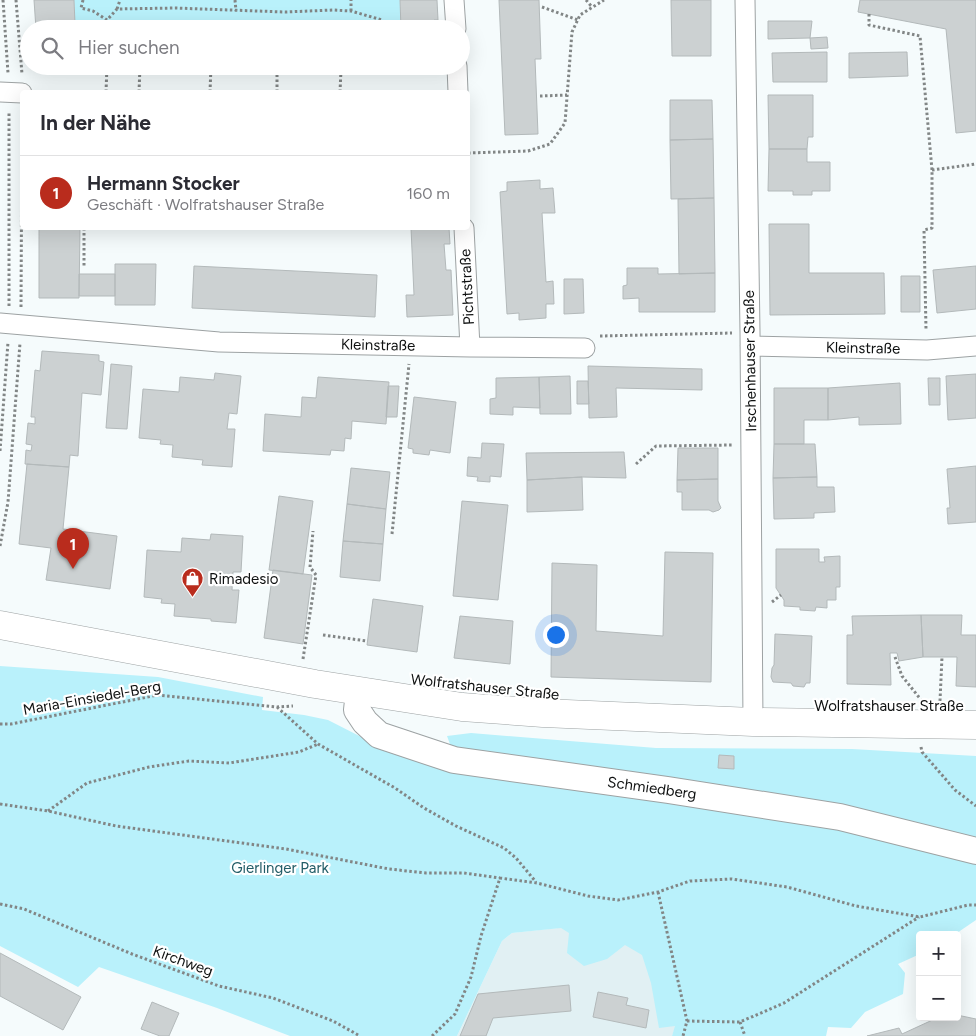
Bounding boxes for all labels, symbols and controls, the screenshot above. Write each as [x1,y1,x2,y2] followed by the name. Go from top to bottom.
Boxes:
[20,20,470,75] search box
[38,34,66,62] icon: search
[78,36,179,59] text: Hier suchen
[40,110,151,135] text: In der Nähe
[87,172,240,195] text: Hermann Stocker
[53,184,59,203] text: 1
[407,184,450,203] text: 160 m
[87,195,324,214] text: Geschäft · Wolfratshauser Straße
[456,248,478,326] street label: Pichtstraße
[740,290,760,432] street label: Irschenhauser Straße
[341,335,415,355] street label: Kleinstraße
[826,338,900,358] street label: Kleinstraße
[57,528,89,569] pin: 1
[181,567,205,598] shop icon: Rimadesio
[209,570,279,588] place label: Rimadesio
[543,622,569,648] your location
[410,670,560,704] street label: Wolfratshauser Straße
[22,677,162,719] street label: Maria-Einsiedel-Berg
[814,697,964,715] street label: Wolfratshauser Straße
[606,773,698,803] street label: Schmiedberg
[231,859,330,877] park label: Gierlinger Park
[916,931,961,1021] map controls
[916,931,961,976] button: +
[150,942,216,980] street label: Kirchweg
[916,976,961,1021] button: −

